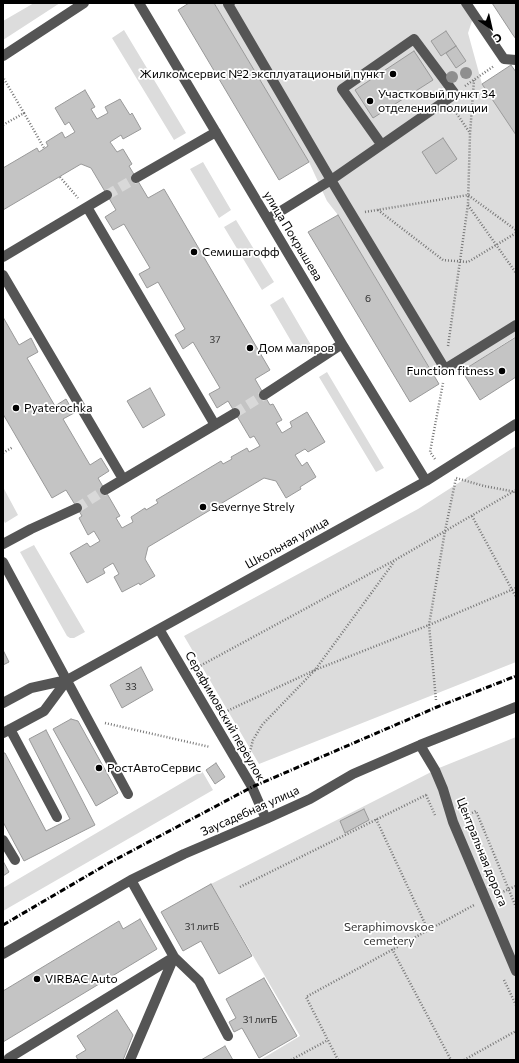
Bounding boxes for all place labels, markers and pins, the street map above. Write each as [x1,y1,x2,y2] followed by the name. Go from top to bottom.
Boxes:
[139,67,385,81] place label: Жилкомсервис №2 эксплуатационый пункт
[388,69,398,79] marker: Жилкомсервис №2 эксплуатационый пункт
[378,87,495,115] place label: Участковый пункт 34 отделения полиции
[365,96,375,106] marker: Участковый пункт 34 отделения полиции
[202,245,279,259] place label: Семишагофф
[189,247,199,257] marker: Семишагофф
[258,341,334,355] place label: Дом маляров
[245,343,255,353] marker: Дом маляров
[407,364,494,378] place label: Function fitness
[497,366,507,376] marker: Function fitness
[24,401,92,415] place label: Pyaterochka
[11,403,21,413] marker: Pyaterochka
[211,500,295,514] place label: Severnye Strely
[198,502,208,512] marker: Severnye Strely
[107,761,201,775] place label: РостАвтоСервис
[94,763,104,773] marker: РостАвтоСервис
[45,972,118,986] place label: VIRBAC Auto
[32,974,42,984] marker: VIRBAC Auto

